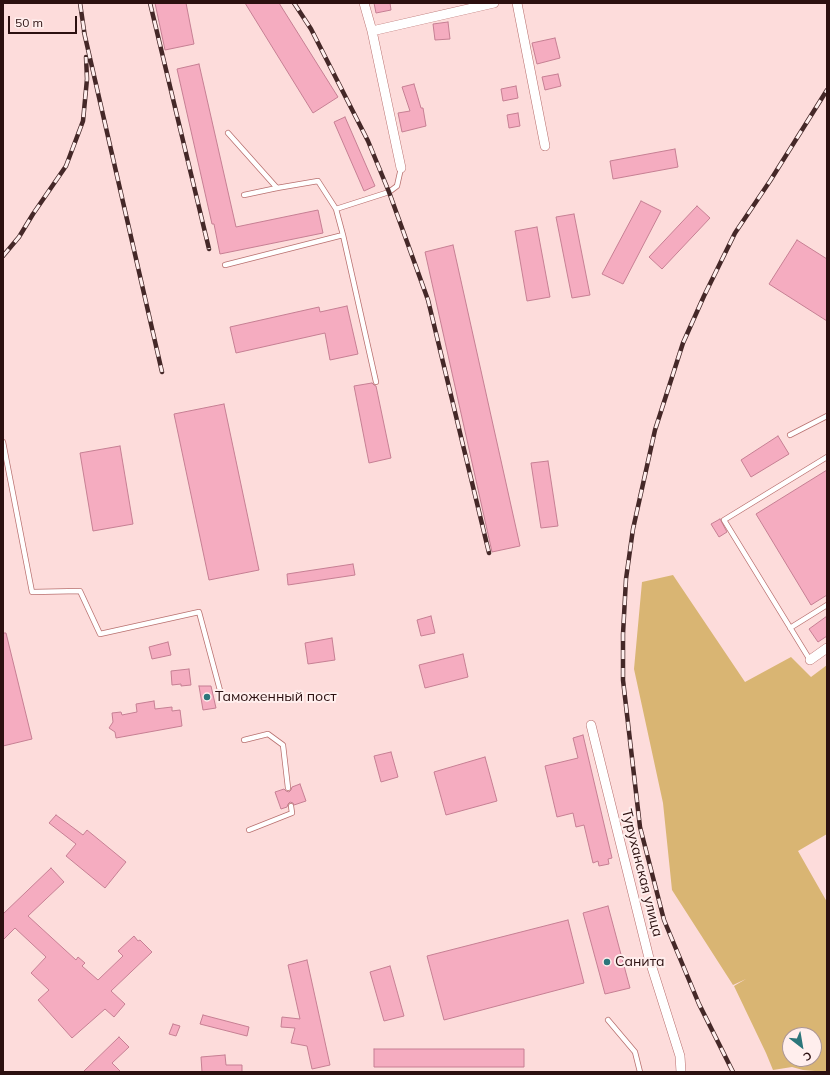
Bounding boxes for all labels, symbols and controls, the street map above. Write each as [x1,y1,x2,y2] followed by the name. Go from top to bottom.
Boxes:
[10,8,79,34] scale bar
[15,15,43,30] text: 50 m
[215,689,337,705] place label: Таможенный пост
[202,692,212,702] marker: Таможенный пост
[618,808,666,938] street label: Туруханская улица
[615,954,665,970] place label: Санита
[602,957,612,967] marker: Санита
[782,1027,822,1067] north arrow
[801,1048,815,1064] text: С

